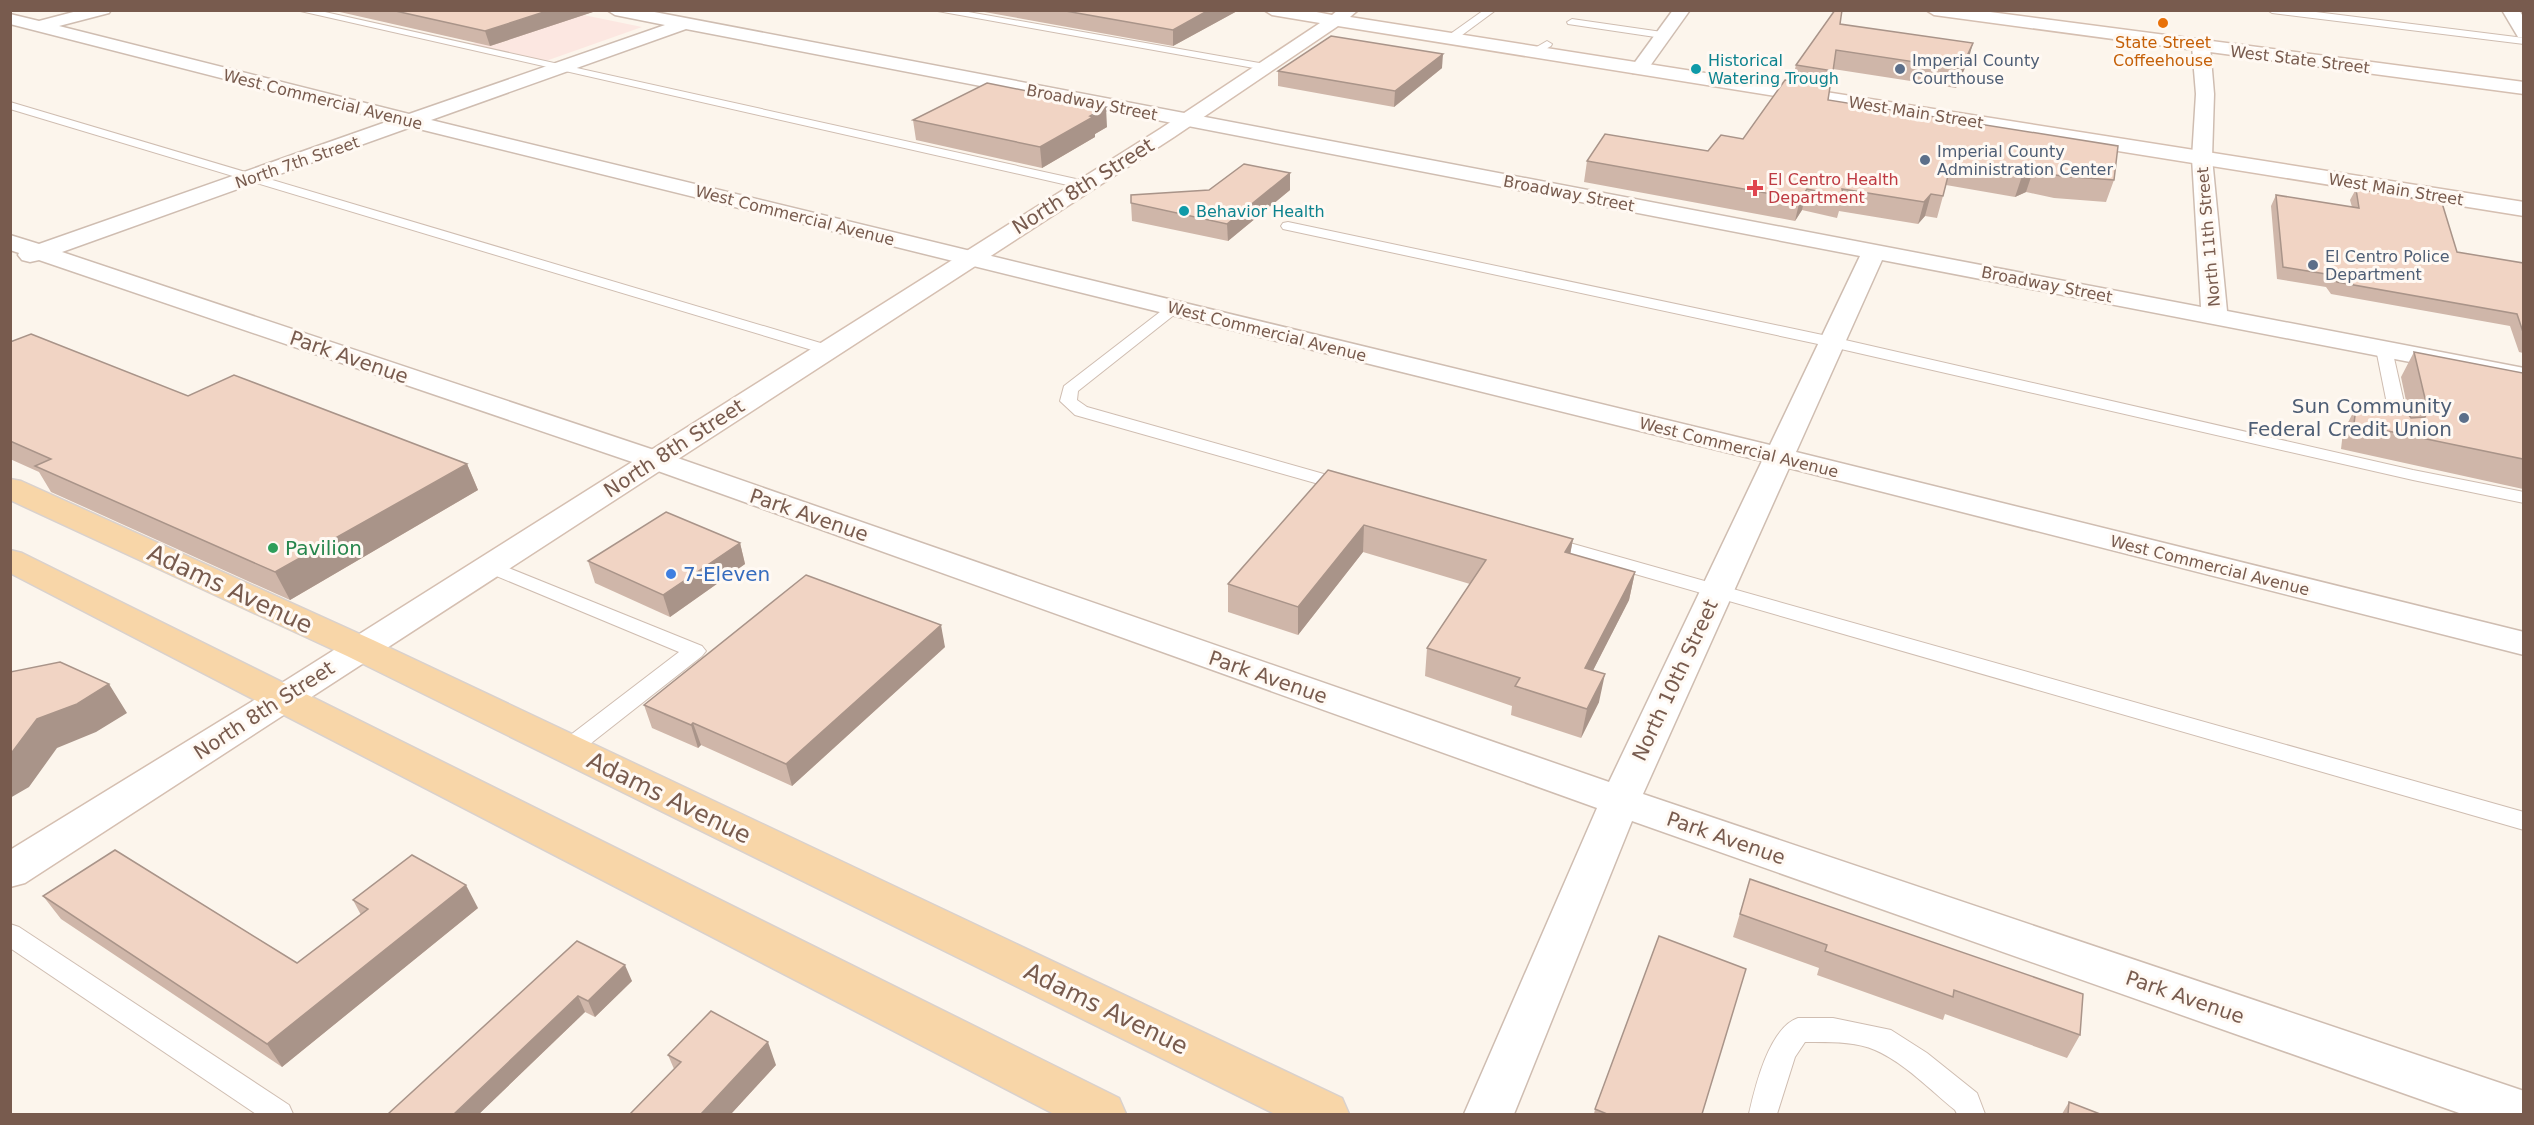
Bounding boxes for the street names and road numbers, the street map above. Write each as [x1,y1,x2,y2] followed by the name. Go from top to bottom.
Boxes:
[2229,42,2371,77] street label: West State Street
[221,66,424,133] street label: West Commercial Avenue
[1025,80,1159,125] street label: Broadway Street
[1847,92,1985,133] street label: West Main Street
[233,132,362,193] street label: North 7th Street
[1008,133,1158,239] street label: North 8th Street
[2193,166,2224,308] street label: North 11th Street
[2327,169,2465,210] street label: West Main Street
[1502,171,1636,216] street label: Broadway Street
[693,182,896,249] street label: West Commercial Avenue
[1980,262,2114,307] street label: Broadway Street
[1165,298,1368,365] street label: West Commercial Avenue
[287,325,411,389] street label: Park Avenue
[599,394,749,502] street label: North 8th Street
[1637,414,1840,481] street label: West Commercial Avenue
[747,483,871,547] street label: Park Avenue
[2108,532,2311,599] street label: West Commercial Avenue
[143,539,317,639] street label: Adams Avenue
[1627,595,1723,765] street label: North 10th Street
[1206,645,1330,709] street label: Park Avenue
[189,656,339,764] street label: North 8th Street
[583,746,755,850] street label: Adams Avenue
[1664,806,1788,870] street label: Park Avenue
[1020,957,1192,1061] street label: Adams Avenue
[2123,965,2247,1029] street label: Park Avenue

